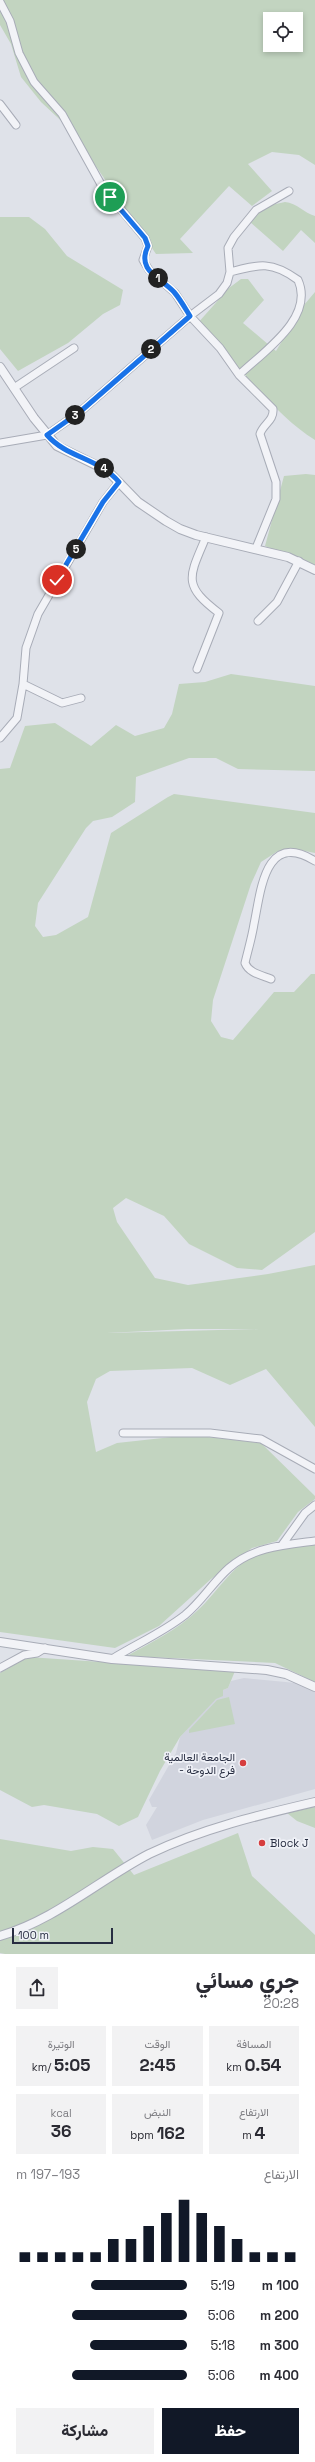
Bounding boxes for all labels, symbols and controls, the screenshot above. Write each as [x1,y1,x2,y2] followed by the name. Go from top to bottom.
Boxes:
[263,12,303,52] map controls
[263,12,303,52] button: locate
[93,180,127,214] pin
[99,186,121,208] icon: arrive
[148,268,168,288] pin: 1
[156,271,160,285] text: 1
[141,339,161,359] pin: 2
[148,342,154,356] text: 2
[65,405,85,425] pin: 3
[72,408,78,422] text: 3
[94,458,114,478] pin: 4
[101,461,108,475] text: 4
[66,539,86,559] pin: 5
[73,542,79,556] text: 5
[40,563,74,597] pin
[46,569,68,591] icon: check
[164,1750,235,1778] place label: الجامعة العالمية - فرع الدوحة
[238,1758,248,1768] marker: الجامعة العالمية - فرع الدوحة
[270,1836,309,1850] place label: Block J
[257,1838,267,1848] marker: Block J
[12,1926,113,1945] scale bar
[18,1928,49,1942] text: 100 m
[195,1966,299,1994] text: جري مسائي
[16,1967,58,2009] button: share
[264,1995,299,2012] text: 20:28
[48,2037,75,2051] text: الوتيرة
[145,2037,170,2051] text: الوقت
[236,2037,271,2051] text: المسافة
[54,2054,91,2076] text: 5:05
[139,2054,176,2076] text: 2:45
[245,2054,281,2076] text: 0.54
[32,2060,54,2074] text: /km
[226,2060,245,2074] text: km
[144,2105,171,2119] text: النبض
[239,2105,269,2119] text: الارتفاع
[51,2106,72,2120] text: kcal
[51,2120,72,2142] text: 36
[157,2122,185,2144] text: 162
[255,2122,265,2144] text: 4
[130,2128,157,2142] text: bpm
[242,2128,255,2142] text: m
[16,2166,80,2183] text: 193–197 m
[264,2166,299,2183] text: الارتفاع
[211,2277,235,2294] text: 5:19
[262,2277,299,2294] text: 100 m
[208,2307,235,2324] text: 5:06
[260,2307,299,2324] text: 200 m
[210,2337,235,2354] text: 5:18
[260,2337,299,2354] text: 300 m
[208,2367,235,2384] text: 5:06
[259,2367,299,2384] text: 400 m
[16,2408,154,2454] button: مشاركة
[162,2408,299,2454] button: حفظ

